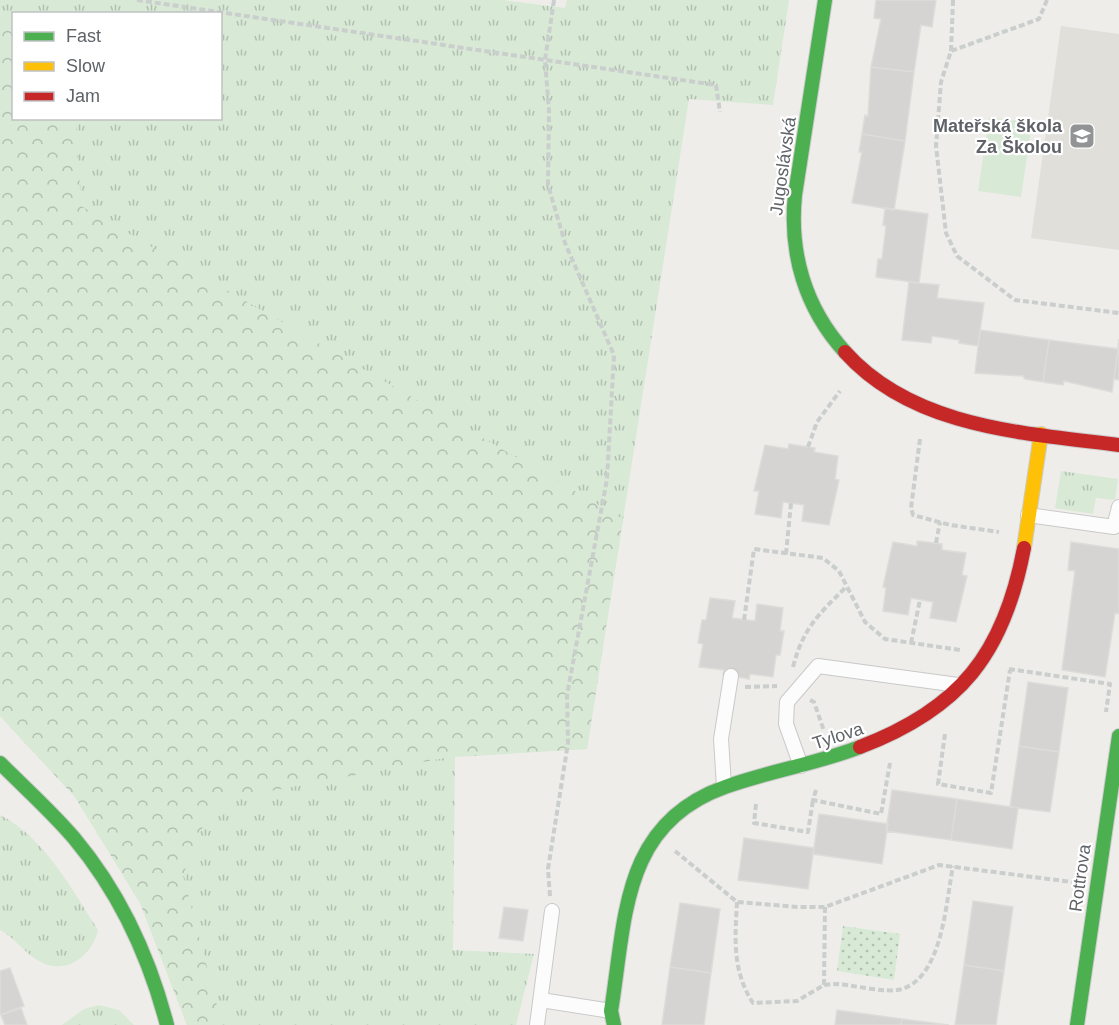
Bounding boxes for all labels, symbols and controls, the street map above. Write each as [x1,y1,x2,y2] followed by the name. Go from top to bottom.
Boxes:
[12,12,222,120] legend
[66,26,101,46] text: Fast
[66,56,106,76] text: Slow
[66,86,100,106] text: Jam
[766,115,800,216] street label: Jugoslávská
[933,116,1063,157] place label: Mateřská škola Za Školou
[1067,121,1097,151] school or university icon: Mateřská škola Za Školou
[810,718,867,754] street label: Tylova
[1065,842,1095,913] street label: Rottrova

